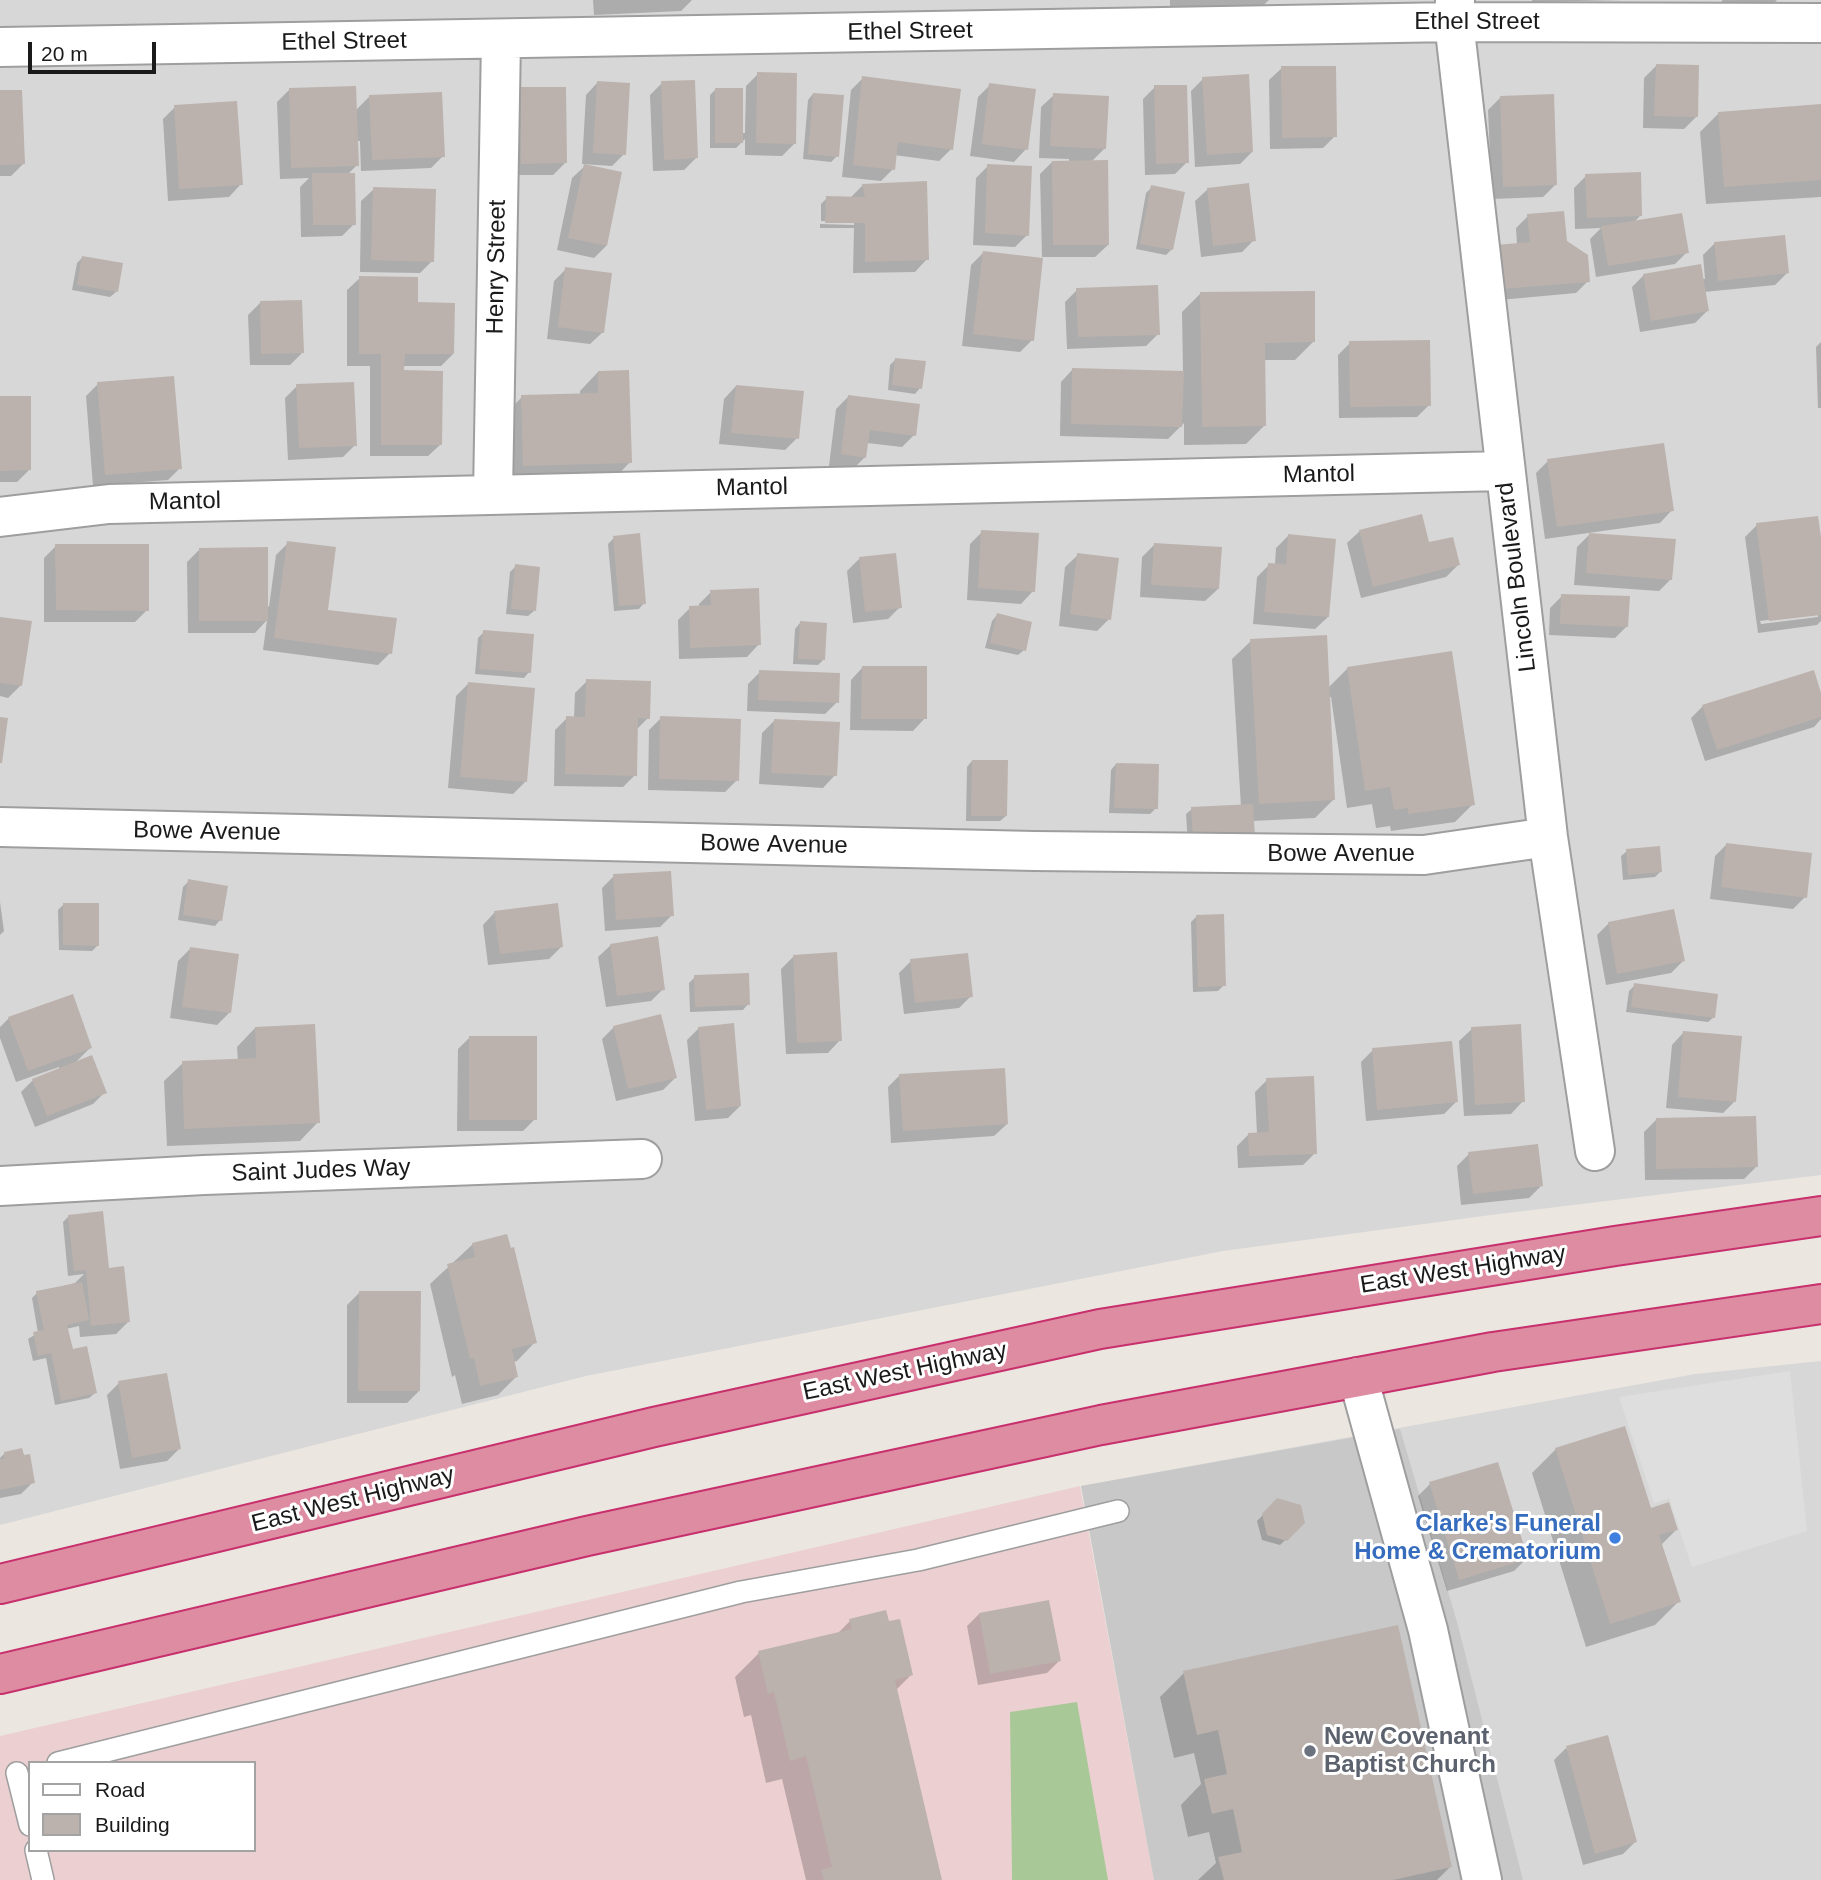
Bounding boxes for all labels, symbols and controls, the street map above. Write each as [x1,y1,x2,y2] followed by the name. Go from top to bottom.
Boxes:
[1414,8,1540,36] street label: Ethel Street
[847,17,973,47] street label: Ethel Street
[281,27,407,57] street label: Ethel Street
[32,28,159,72] scale bar
[41,42,88,65] text: 20 m
[481,199,513,335] street label: Henry Street
[1283,460,1355,490] street label: Mantol
[716,473,788,503] street label: Mantol
[1491,481,1543,673] street label: Lincoln Boulevard
[149,487,221,517] street label: Mantol
[133,816,281,848] street label: Bowe Avenue
[700,829,848,861] street label: Bowe Avenue
[1267,840,1415,868] street label: Bowe Avenue
[231,1153,411,1189] street label: Saint Judes Way
[1358,1240,1568,1300] street label: East West Highway
[800,1336,1010,1408] street label: East West Highway
[249,1461,457,1539] street label: East West Highway
[1354,1510,1601,1566] place label: Clarke's Funeral Home & Crematorium
[1607,1530,1623,1546] marker: Clarke's Funeral Home & Crematorium
[1324,1723,1496,1779] place label: New Covenant Baptist Church
[1302,1743,1318,1759] marker: New Covenant Baptist Church
[28,1761,256,1852] legend
[95,1778,145,1801] text: Road
[95,1813,170,1836] text: Building

